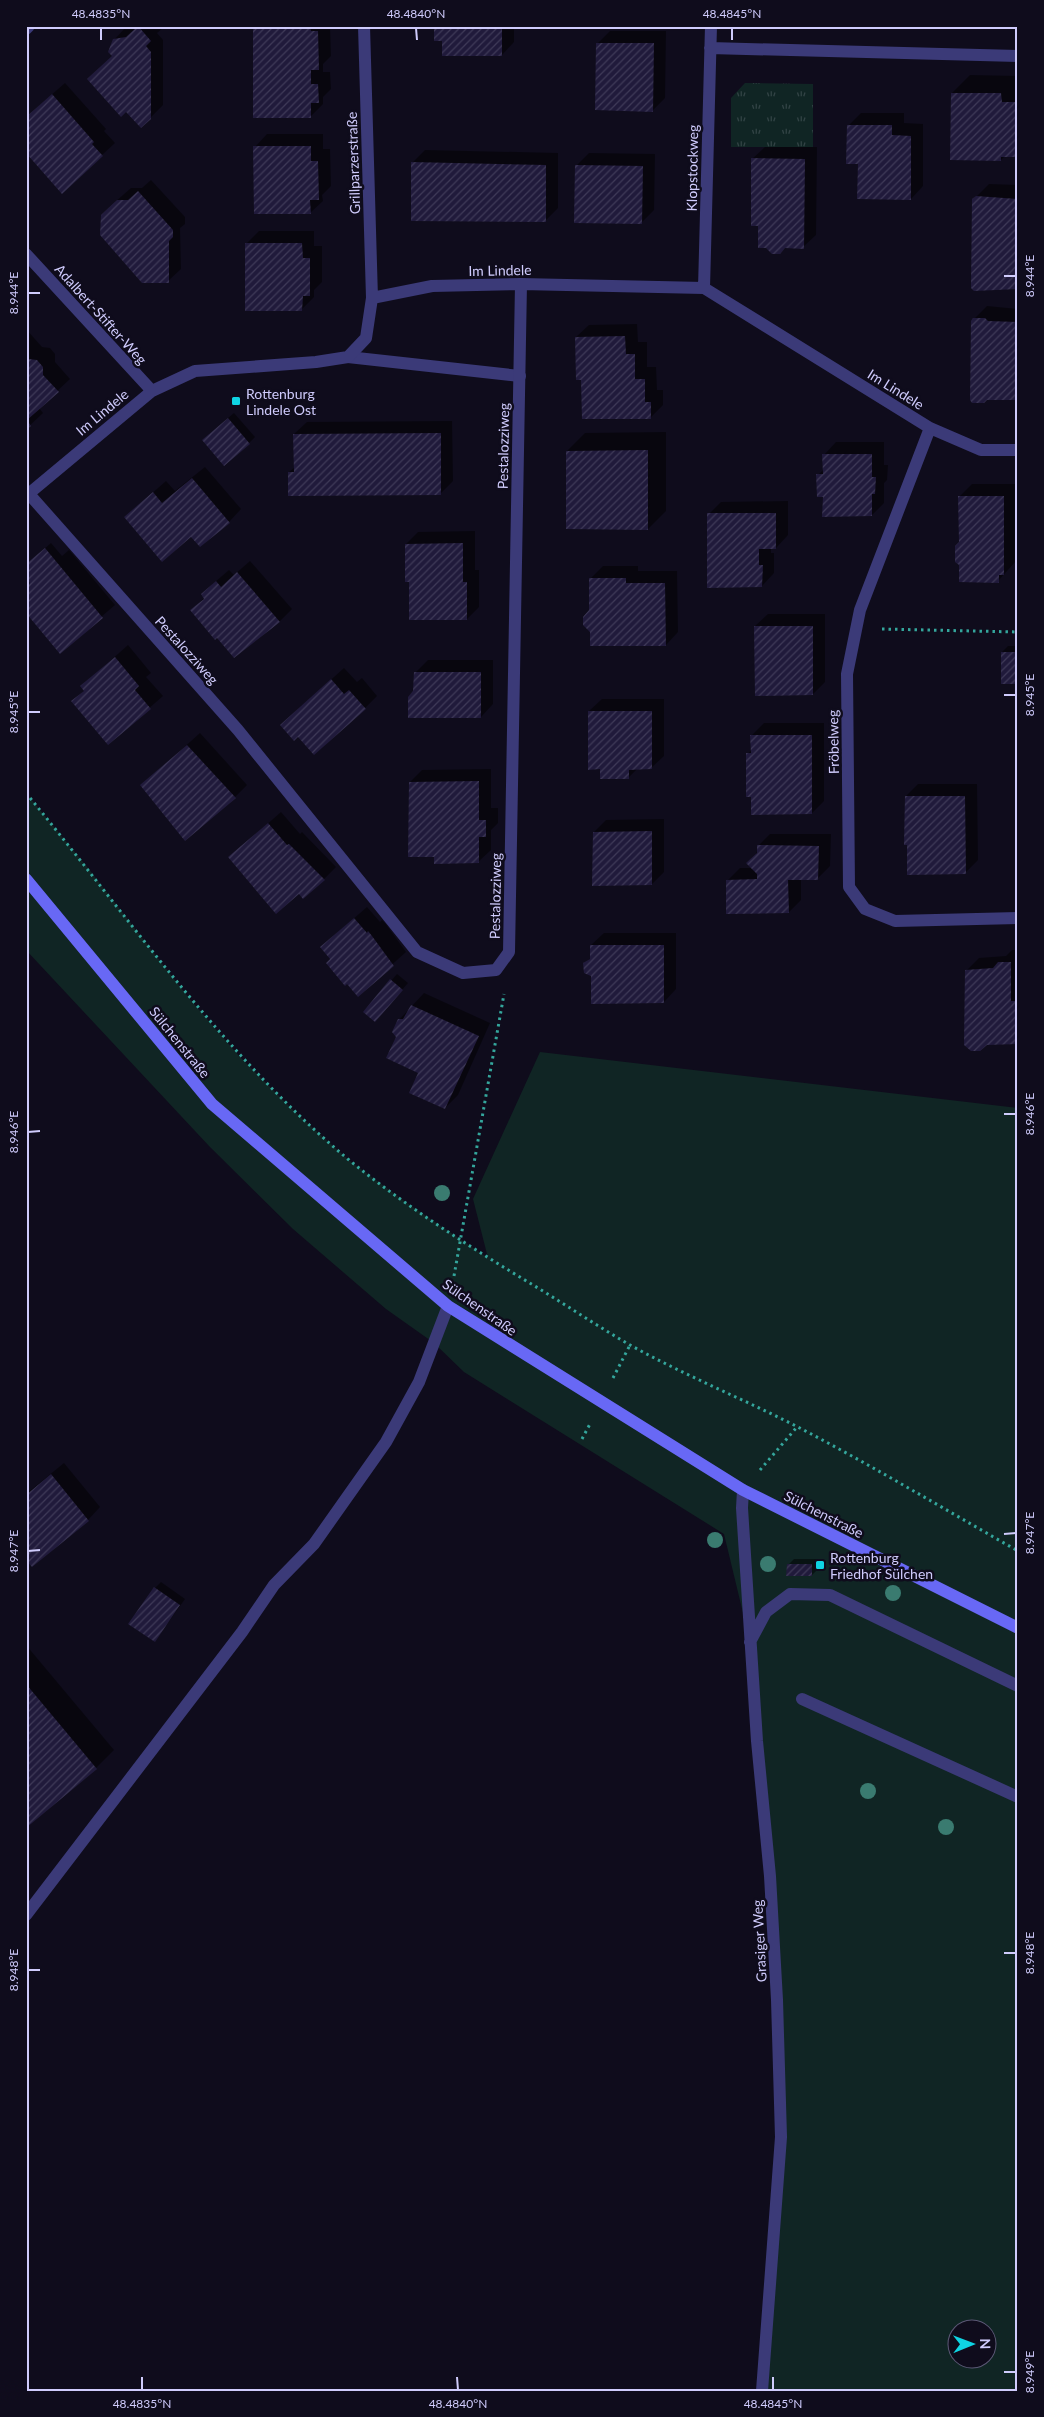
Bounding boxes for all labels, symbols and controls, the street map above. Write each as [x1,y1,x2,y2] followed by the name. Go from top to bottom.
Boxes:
[72,6,130,21] text: 48.4835°N
[387,6,445,21] text: 48.4840°N
[703,6,761,21] text: 48.4845°N
[343,112,363,214] street label: Grillparzerstraße
[683,124,701,212] street label: Klopstockweg
[1022,255,1037,297] text: 8.944°E
[52,260,150,368] street label: Adalbert-Stifter-Weg
[468,261,532,279] street label: Im Lindele
[6,272,21,314] text: 8.944°E
[865,365,927,413] street label: Im Lindele
[72,385,132,439] street label: Im Lindele
[246,385,316,418] place label: Rottenburg Lindele Ost
[230,395,242,407] marker: Rottenburg Lindele Ost
[494,403,512,489] street label: Pestalozziweg
[152,612,222,688] street label: Pestalozziweg
[1022,674,1037,716] text: 8.945°E
[6,691,21,733] text: 8.945°E
[824,710,842,774] street label: Fröbelweg
[486,853,504,939] street label: Pestalozziweg
[146,1003,214,1081] street label: Sülchenstraße
[1022,1093,1037,1135] text: 8.946°E
[6,1111,21,1153] text: 8.946°E
[440,1275,520,1339] street label: Sülchenstraße
[781,1487,867,1541] street label: Sülchenstraße
[1022,1512,1037,1554] text: 8.947°E
[6,1530,21,1572] text: 8.947°E
[830,1549,933,1582] place label: Rottenburg Friedhof Sülchen
[814,1559,826,1571] marker: Rottenburg Friedhof Sülchen
[748,1899,770,1983] street label: Grasiger Weg
[1022,1932,1037,1974] text: 8.948°E
[6,1949,21,1991] text: 8.948°E
[946,2320,996,2370] north arrow
[977,2338,994,2349] text: N
[1022,2351,1037,2393] text: 8.949°E
[113,2396,171,2411] text: 48.4835°N
[429,2396,487,2411] text: 48.4840°N
[744,2396,802,2411] text: 48.4845°N

